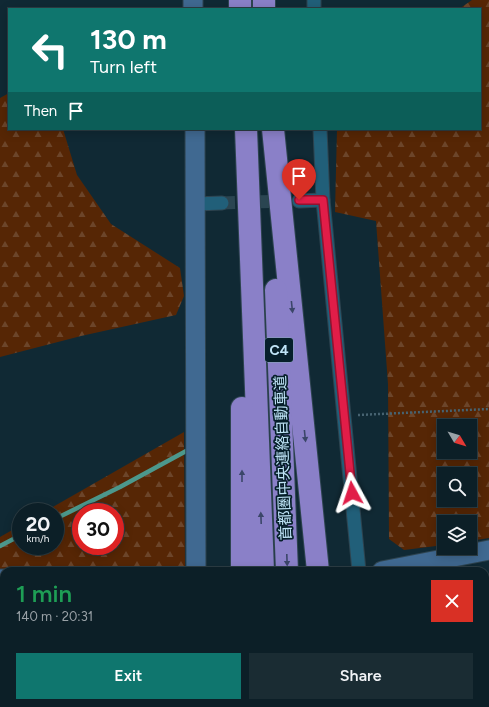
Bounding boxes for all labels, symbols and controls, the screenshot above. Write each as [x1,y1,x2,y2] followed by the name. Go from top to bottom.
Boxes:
[90,22,167,56] text: 130 m
[24,24,76,76] icon: left
[90,56,157,78] text: Turn left
[65,100,87,122] icon: arrive
[24,102,57,120] text: Then
[282,159,316,200] pin
[288,165,310,187] icon: arrive
[288,301,295,313] one-way arrow
[265,338,293,362] road number: C4
[271,375,295,541] street label: 首都圏中央連絡自動車道
[437,419,477,459] north arrow
[437,419,477,555] map controls
[302,430,308,442] one-way arrow
[437,467,477,507] button: search
[239,469,245,482] one-way arrow
[331,472,373,514] position arrow
[72,503,124,555] speed limit sign: 30
[26,512,50,536] text: 20
[257,512,264,524] one-way arrow
[437,515,477,555] button: layers
[27,532,49,545] text: km/h
[283,554,290,566] one-way arrow
[16,579,72,608] text: 1 min
[431,580,473,622] button: close
[16,609,93,624] text: 140 m · 20:31
[16,653,241,699] button: Exit
[249,653,473,699] button: Share

